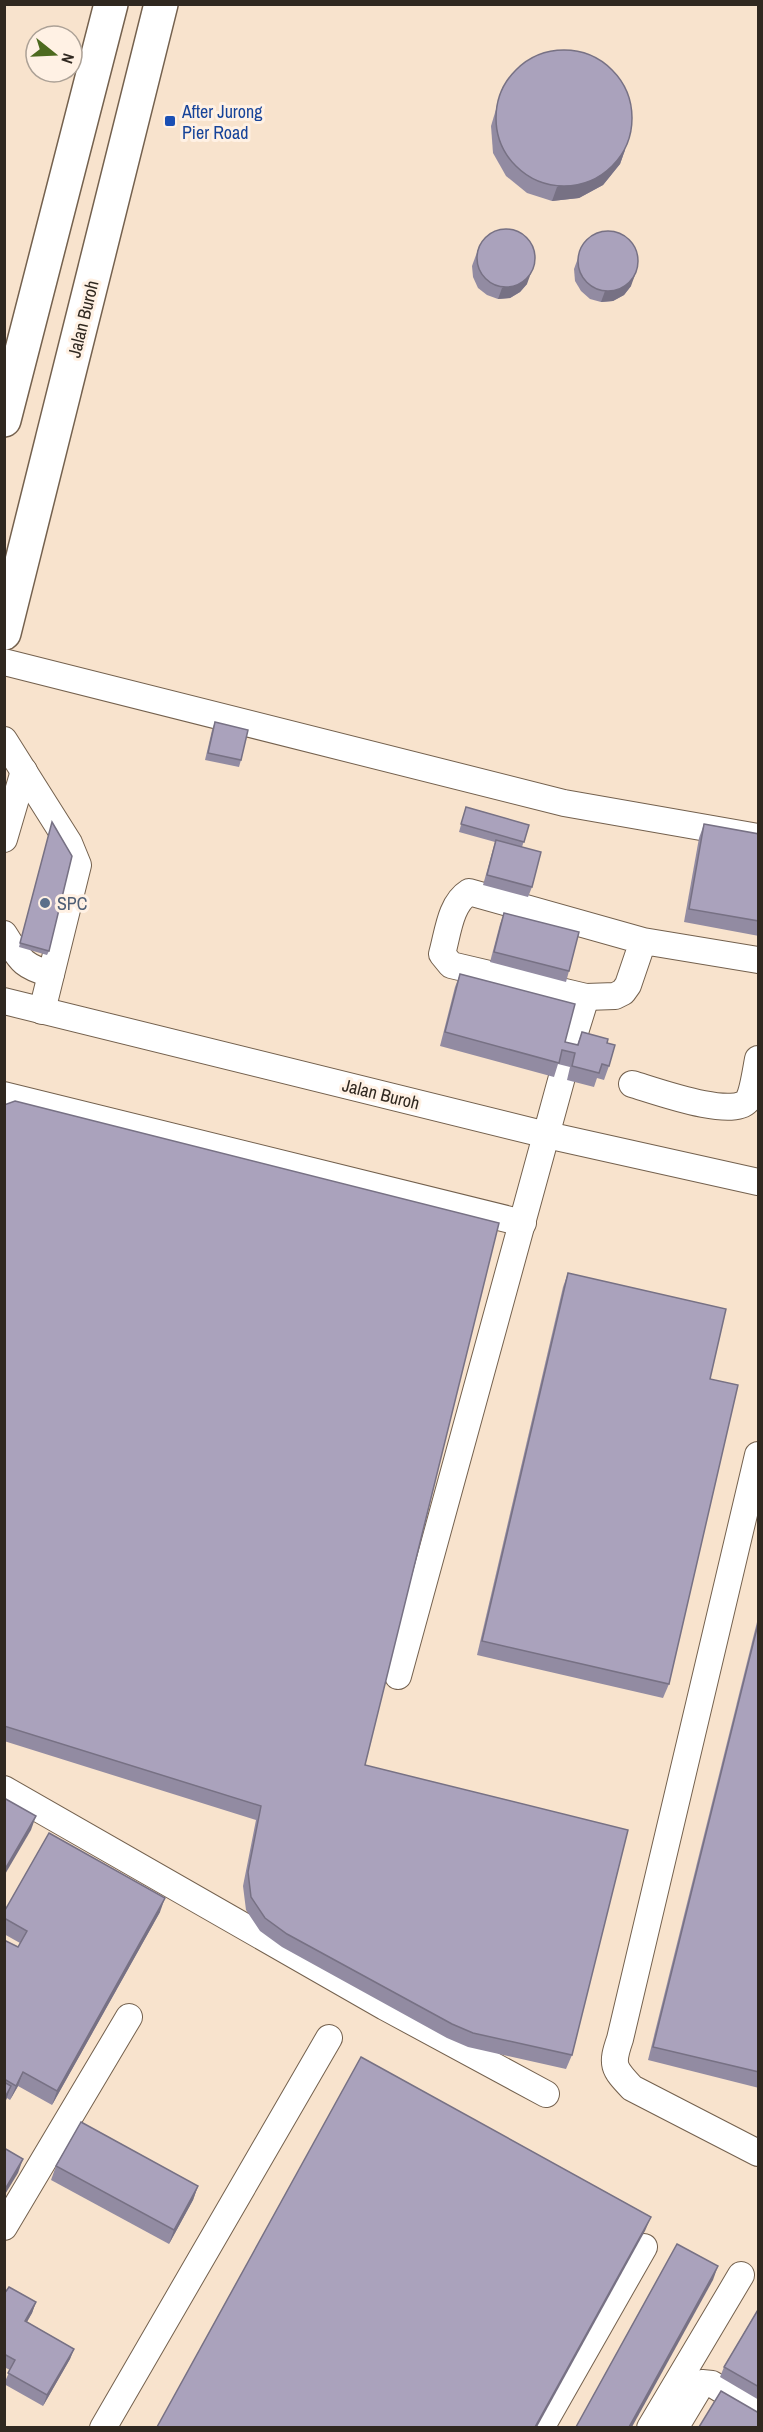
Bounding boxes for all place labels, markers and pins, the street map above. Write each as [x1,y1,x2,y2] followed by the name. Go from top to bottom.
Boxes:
[181,99,263,145] place label: After Jurong Pier Road
[163,114,177,128] marker: After Jurong Pier Road
[57,891,87,916] place label: SPC
[38,896,52,910] marker: SPC

